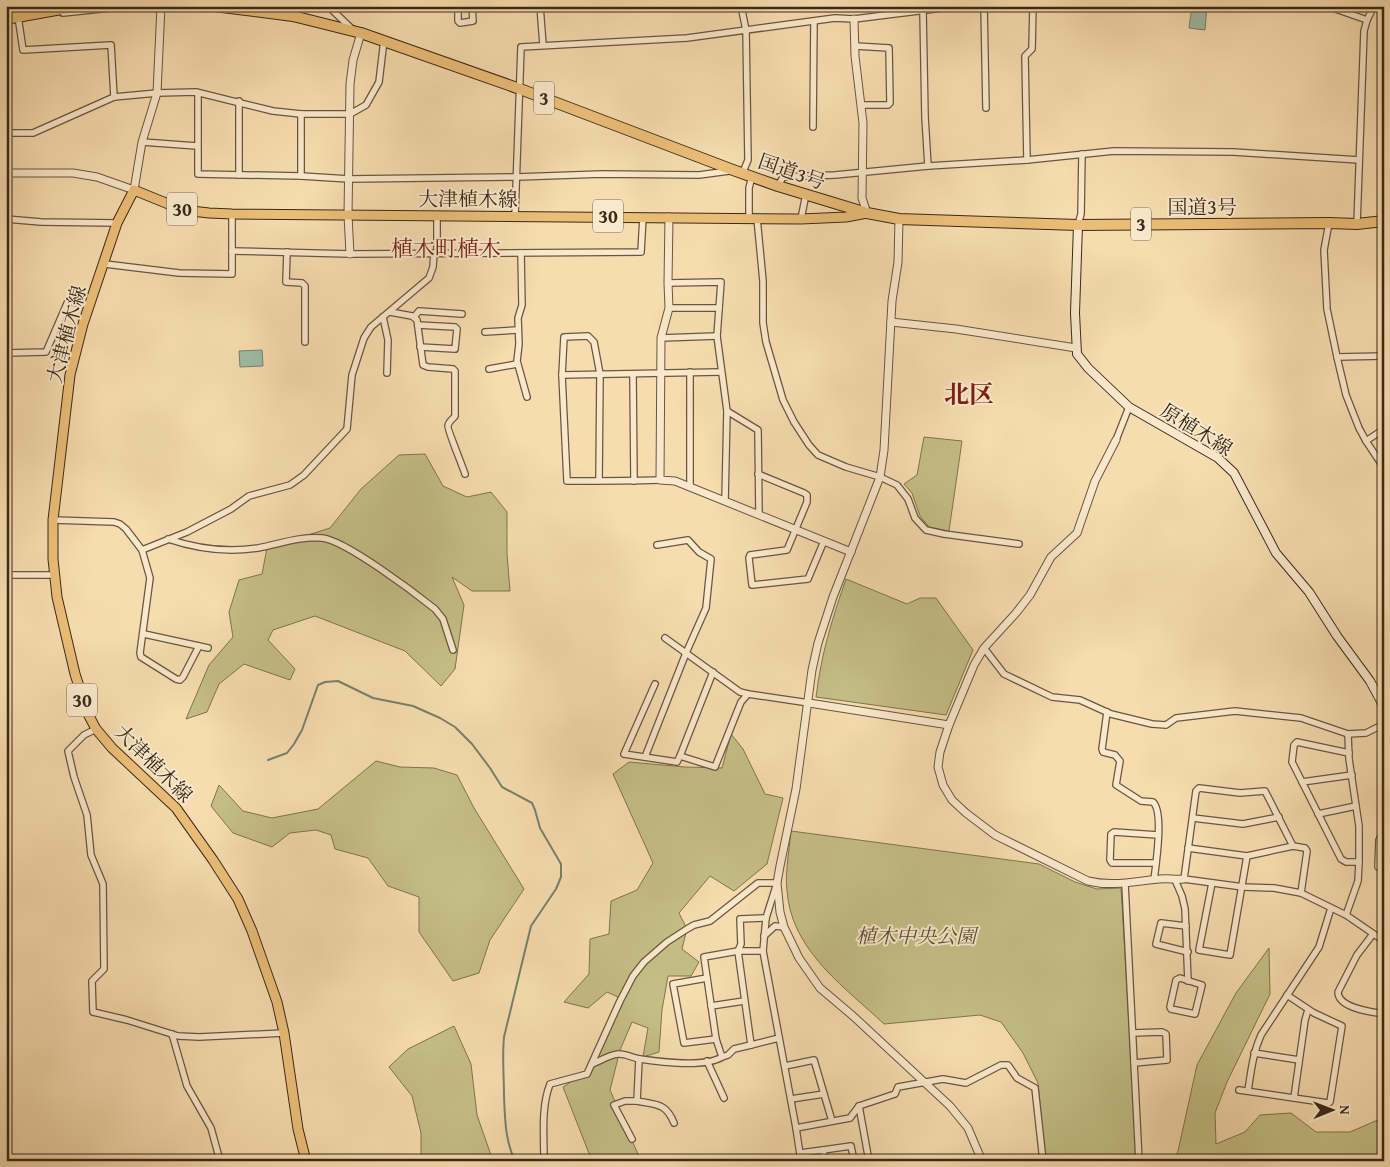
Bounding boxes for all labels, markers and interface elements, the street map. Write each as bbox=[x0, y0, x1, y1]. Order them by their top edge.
road number: 3 bbox=[534, 82, 554, 115]
street label: 国道3号 bbox=[754, 146, 830, 196]
street label: 大津植木線 bbox=[418, 184, 518, 213]
road number: 30 bbox=[167, 192, 197, 225]
street label: 国道3号 bbox=[1167, 192, 1237, 221]
road number: 30 bbox=[593, 200, 623, 232]
road number: 3 bbox=[1131, 208, 1151, 240]
district label: 植木町植木 bbox=[391, 232, 501, 264]
street label: 大津植木線 bbox=[39, 282, 93, 386]
district label: 北区 bbox=[944, 376, 994, 412]
street label: 原植木線 bbox=[1155, 396, 1239, 462]
road number: 30 bbox=[67, 684, 97, 716]
street label: 大津植木線 bbox=[108, 717, 200, 809]
park label: 植木中央公園 bbox=[856, 921, 979, 950]
north arrow bbox=[1308, 1084, 1358, 1134]
text: N bbox=[1335, 1105, 1355, 1115]

